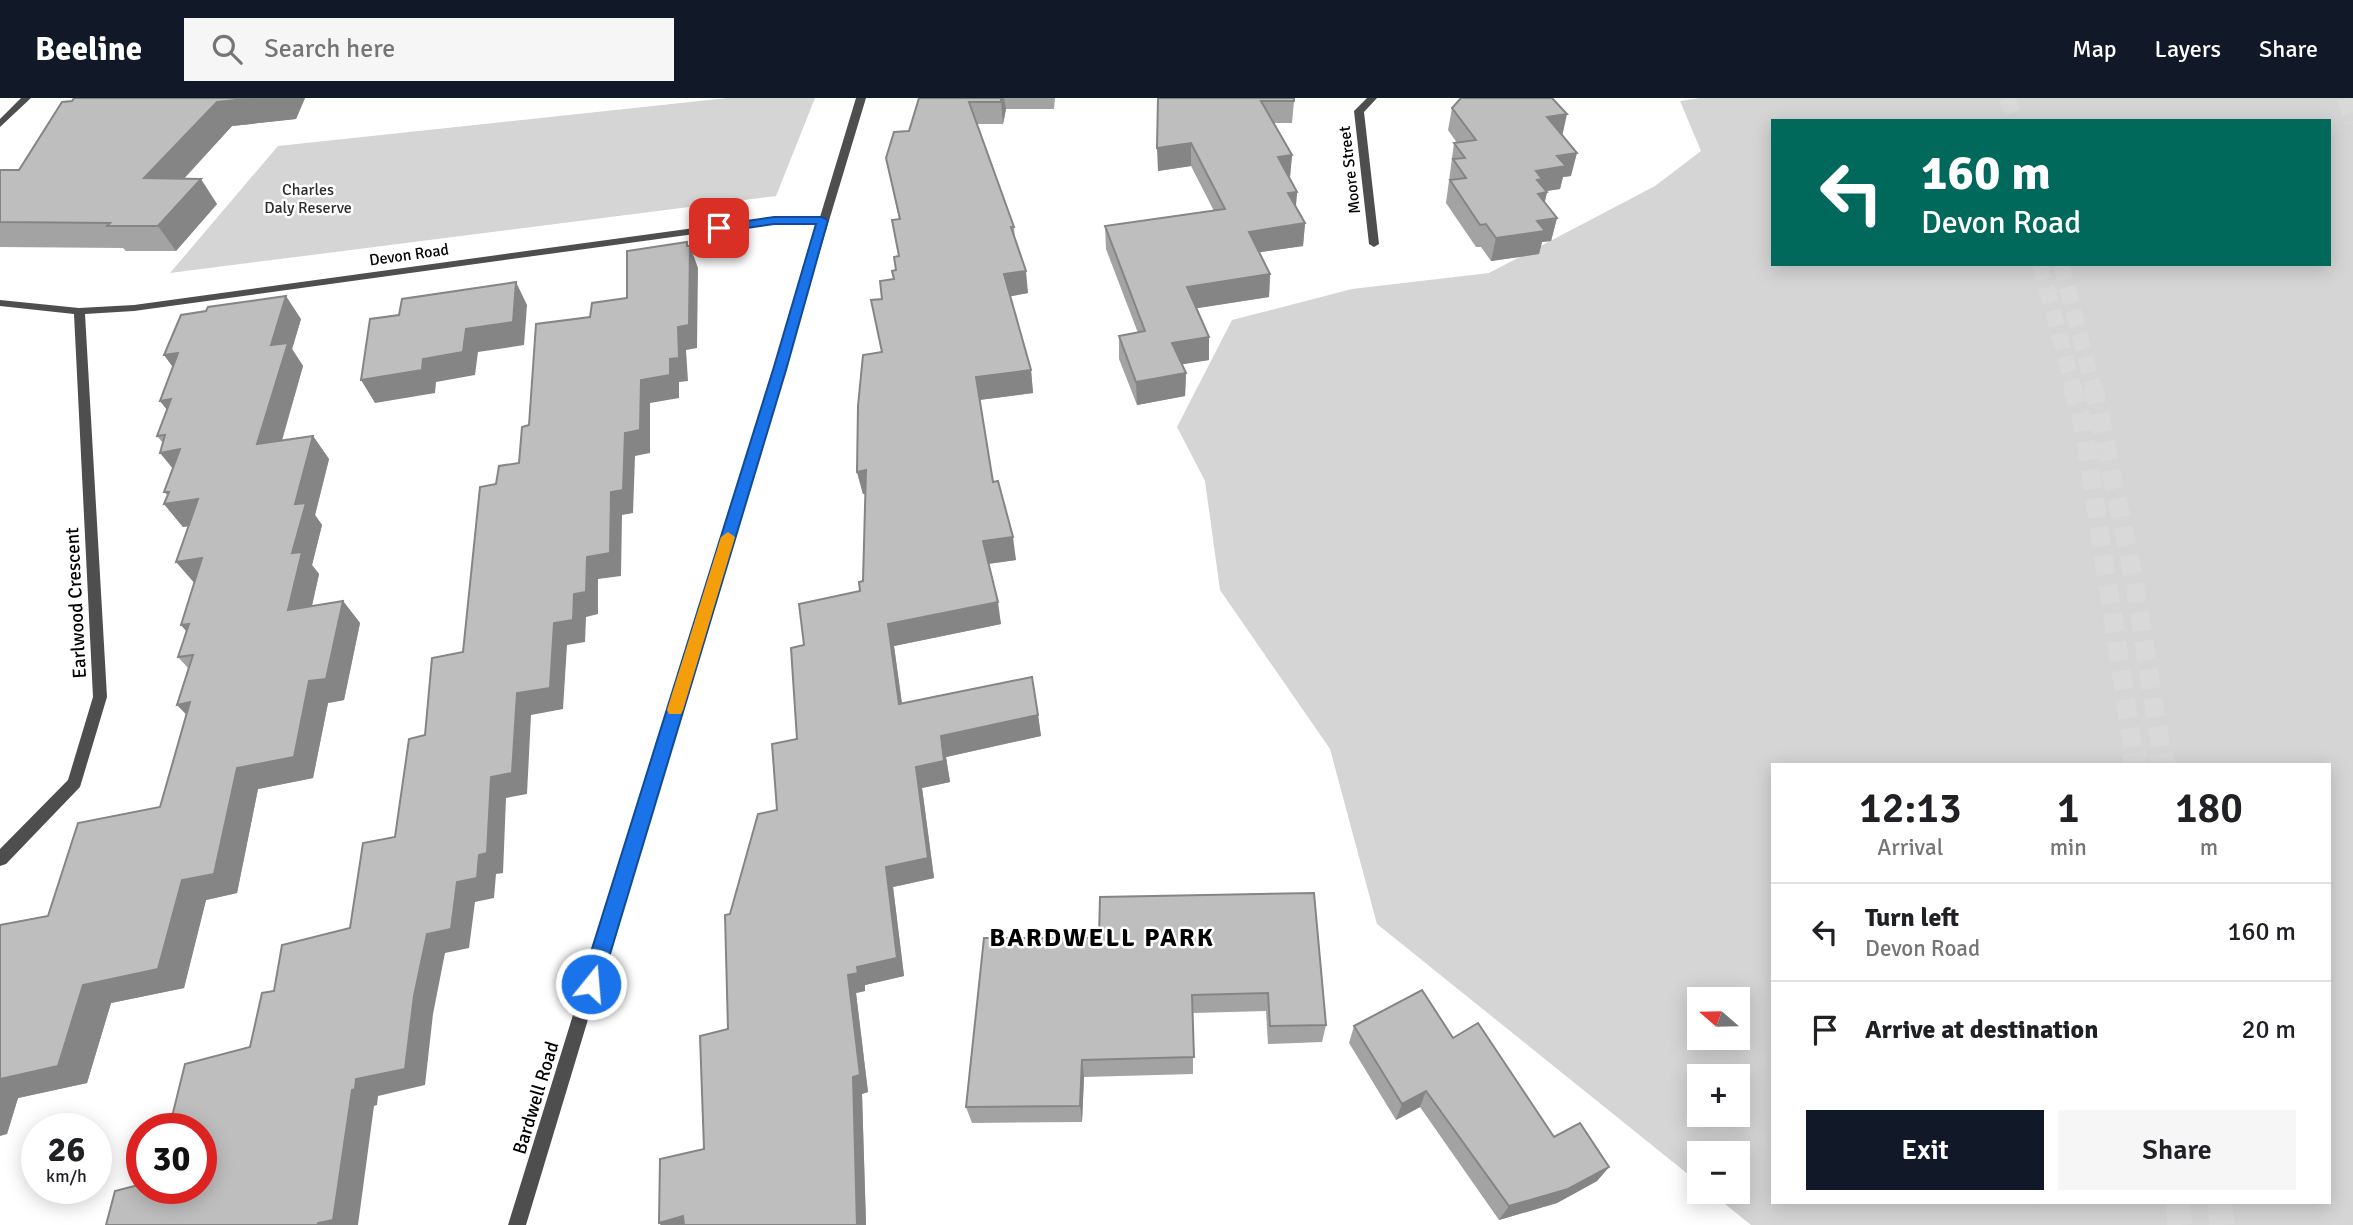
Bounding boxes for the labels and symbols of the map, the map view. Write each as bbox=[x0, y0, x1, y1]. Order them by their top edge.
street label: Moore Street bbox=[1335, 125, 1365, 215]
park label: Charles Daly Reserve bbox=[264, 180, 352, 218]
pin bbox=[689, 198, 749, 258]
street label: Devon Road bbox=[368, 240, 450, 270]
street label: Earlwood Crescent bbox=[60, 526, 92, 679]
district label: BARDWELL PARK bbox=[989, 922, 1215, 954]
position arrow bbox=[554, 947, 628, 1021]
north arrow bbox=[1687, 987, 1750, 1050]
street label: Bardwell Road bbox=[507, 1039, 565, 1157]
speed limit sign: 30 bbox=[126, 1113, 217, 1204]

